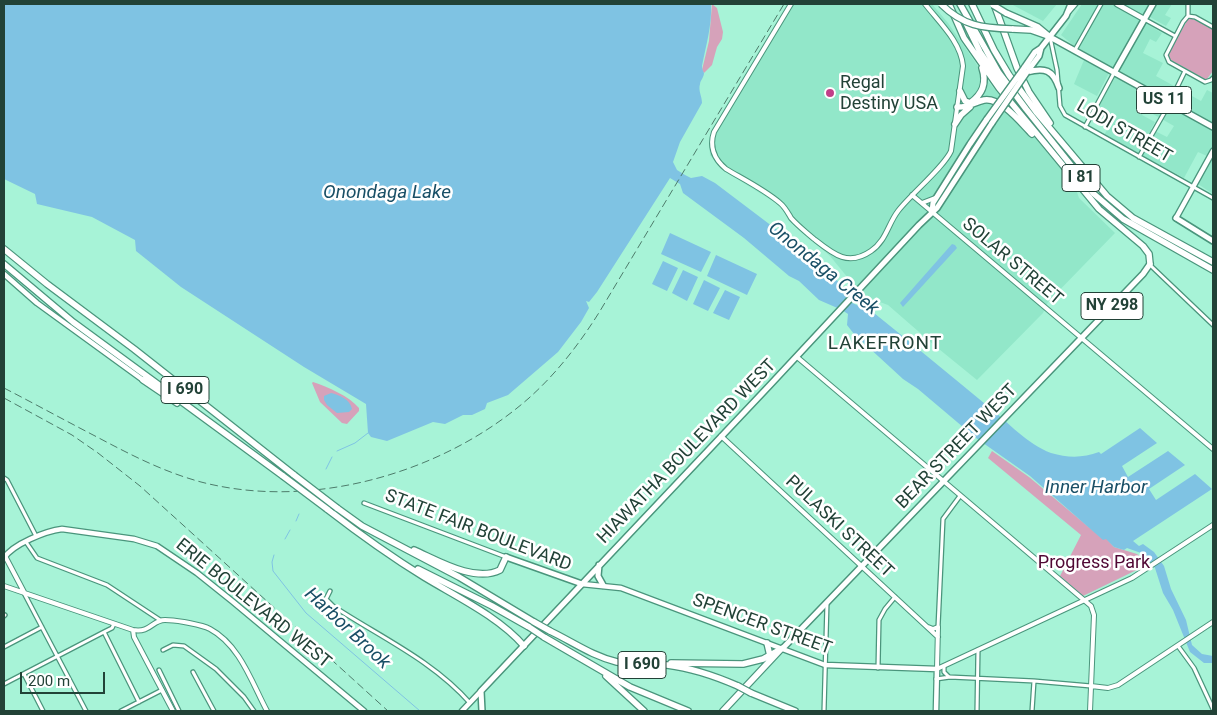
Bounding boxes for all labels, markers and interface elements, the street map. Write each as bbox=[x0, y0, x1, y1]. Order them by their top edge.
place label: Regal Destiny USA bbox=[840, 72, 938, 115]
road number: US 11 bbox=[1136, 86, 1192, 114]
marker: Regal Destiny USA bbox=[824, 87, 836, 99]
street label: LODI STREET bbox=[1072, 96, 1176, 168]
road number: I 81 bbox=[1062, 164, 1100, 192]
water label: Onondaga Lake bbox=[323, 182, 451, 204]
street label: SOLAR STREET bbox=[958, 214, 1066, 310]
water label: Onondaga Creek bbox=[763, 217, 883, 321]
road number: NY 298 bbox=[1081, 292, 1143, 320]
district label: LAKEFRONT bbox=[827, 333, 943, 355]
street label: HIAWATHA BOULEVARD WEST bbox=[593, 355, 781, 549]
road number: I 690 bbox=[161, 376, 209, 404]
street label: BEAR STREET WEST bbox=[892, 380, 1022, 514]
street label: PULASKI STREET bbox=[780, 471, 898, 583]
water label: Inner Harbor bbox=[1045, 477, 1147, 499]
street label: STATE FAIR BOULEVARD bbox=[382, 485, 574, 577]
street label: ERIE BOULEVARD WEST bbox=[171, 535, 335, 673]
park label: Progress Park bbox=[1038, 552, 1150, 574]
water label: Harbor Brook bbox=[299, 583, 395, 675]
street label: SPENCER STREET bbox=[689, 590, 835, 660]
road number: I 690 bbox=[618, 652, 666, 678]
scale bar bbox=[22, 662, 108, 694]
text: 200 m bbox=[28, 672, 70, 690]

